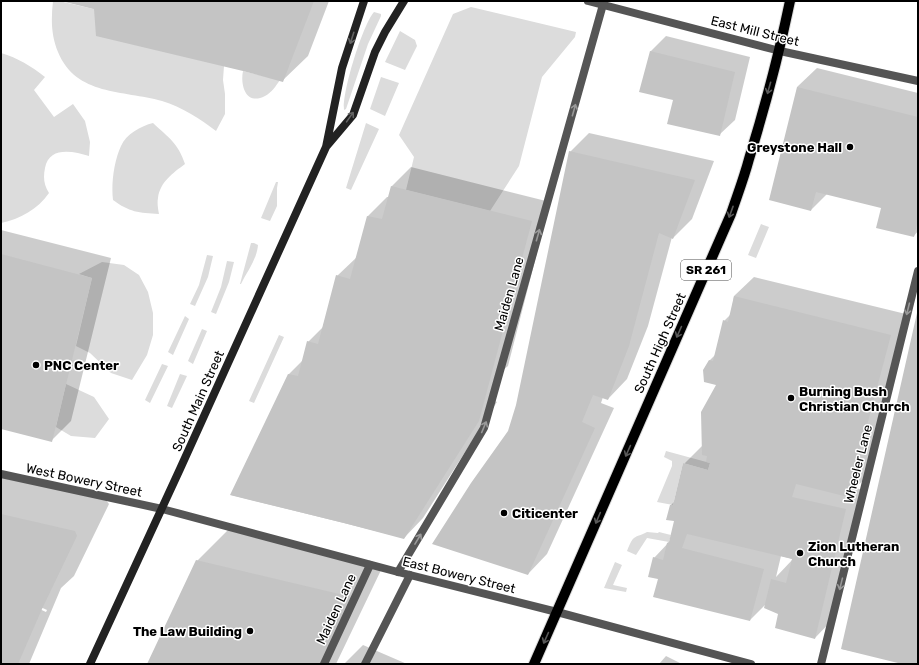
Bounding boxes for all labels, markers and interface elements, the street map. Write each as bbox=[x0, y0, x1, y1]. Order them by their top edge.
street label: East Mill Street bbox=[709, 13, 801, 49]
one-way arrow bbox=[348, 31, 355, 44]
one-way arrow bbox=[765, 82, 772, 95]
one-way arrow bbox=[571, 103, 578, 116]
one-way arrow bbox=[346, 112, 354, 123]
place label: Greystone Hall bbox=[747, 140, 842, 155]
marker: Greystone Hall bbox=[845, 142, 855, 152]
one-way arrow bbox=[727, 206, 734, 219]
one-way arrow bbox=[535, 228, 543, 241]
street label: Maiden Lane bbox=[491, 255, 527, 333]
road number: SR 261 bbox=[681, 260, 731, 280]
street label: South High Street bbox=[631, 290, 690, 396]
one-way arrow bbox=[904, 302, 912, 315]
one-way arrow bbox=[675, 325, 683, 337]
street label: South Main Street bbox=[169, 348, 227, 454]
place label: PNC Center bbox=[44, 358, 119, 373]
marker: PNC Center bbox=[31, 360, 41, 370]
place label: Burning Bush Christian Church bbox=[799, 384, 910, 414]
marker: Burning Bush Christian Church bbox=[786, 393, 796, 403]
one-way arrow bbox=[480, 421, 488, 433]
street label: Wheeler Lane bbox=[841, 423, 875, 505]
one-way arrow bbox=[623, 445, 631, 457]
street label: West Bowery Street bbox=[25, 460, 143, 500]
place label: Citicenter bbox=[512, 506, 578, 521]
marker: Citicenter bbox=[499, 508, 509, 518]
one-way arrow bbox=[594, 512, 602, 524]
one-way arrow bbox=[414, 533, 422, 545]
place label: Zion Lutheran Church bbox=[808, 539, 899, 569]
marker: Zion Lutheran Church bbox=[795, 548, 805, 558]
street label: East Bowery Street bbox=[401, 554, 517, 596]
street label: Maiden Lane bbox=[313, 571, 359, 647]
one-way arrow bbox=[836, 578, 844, 591]
place label: The Law Building bbox=[133, 624, 242, 639]
marker: The Law Building bbox=[245, 626, 255, 636]
one-way arrow bbox=[542, 632, 549, 644]

